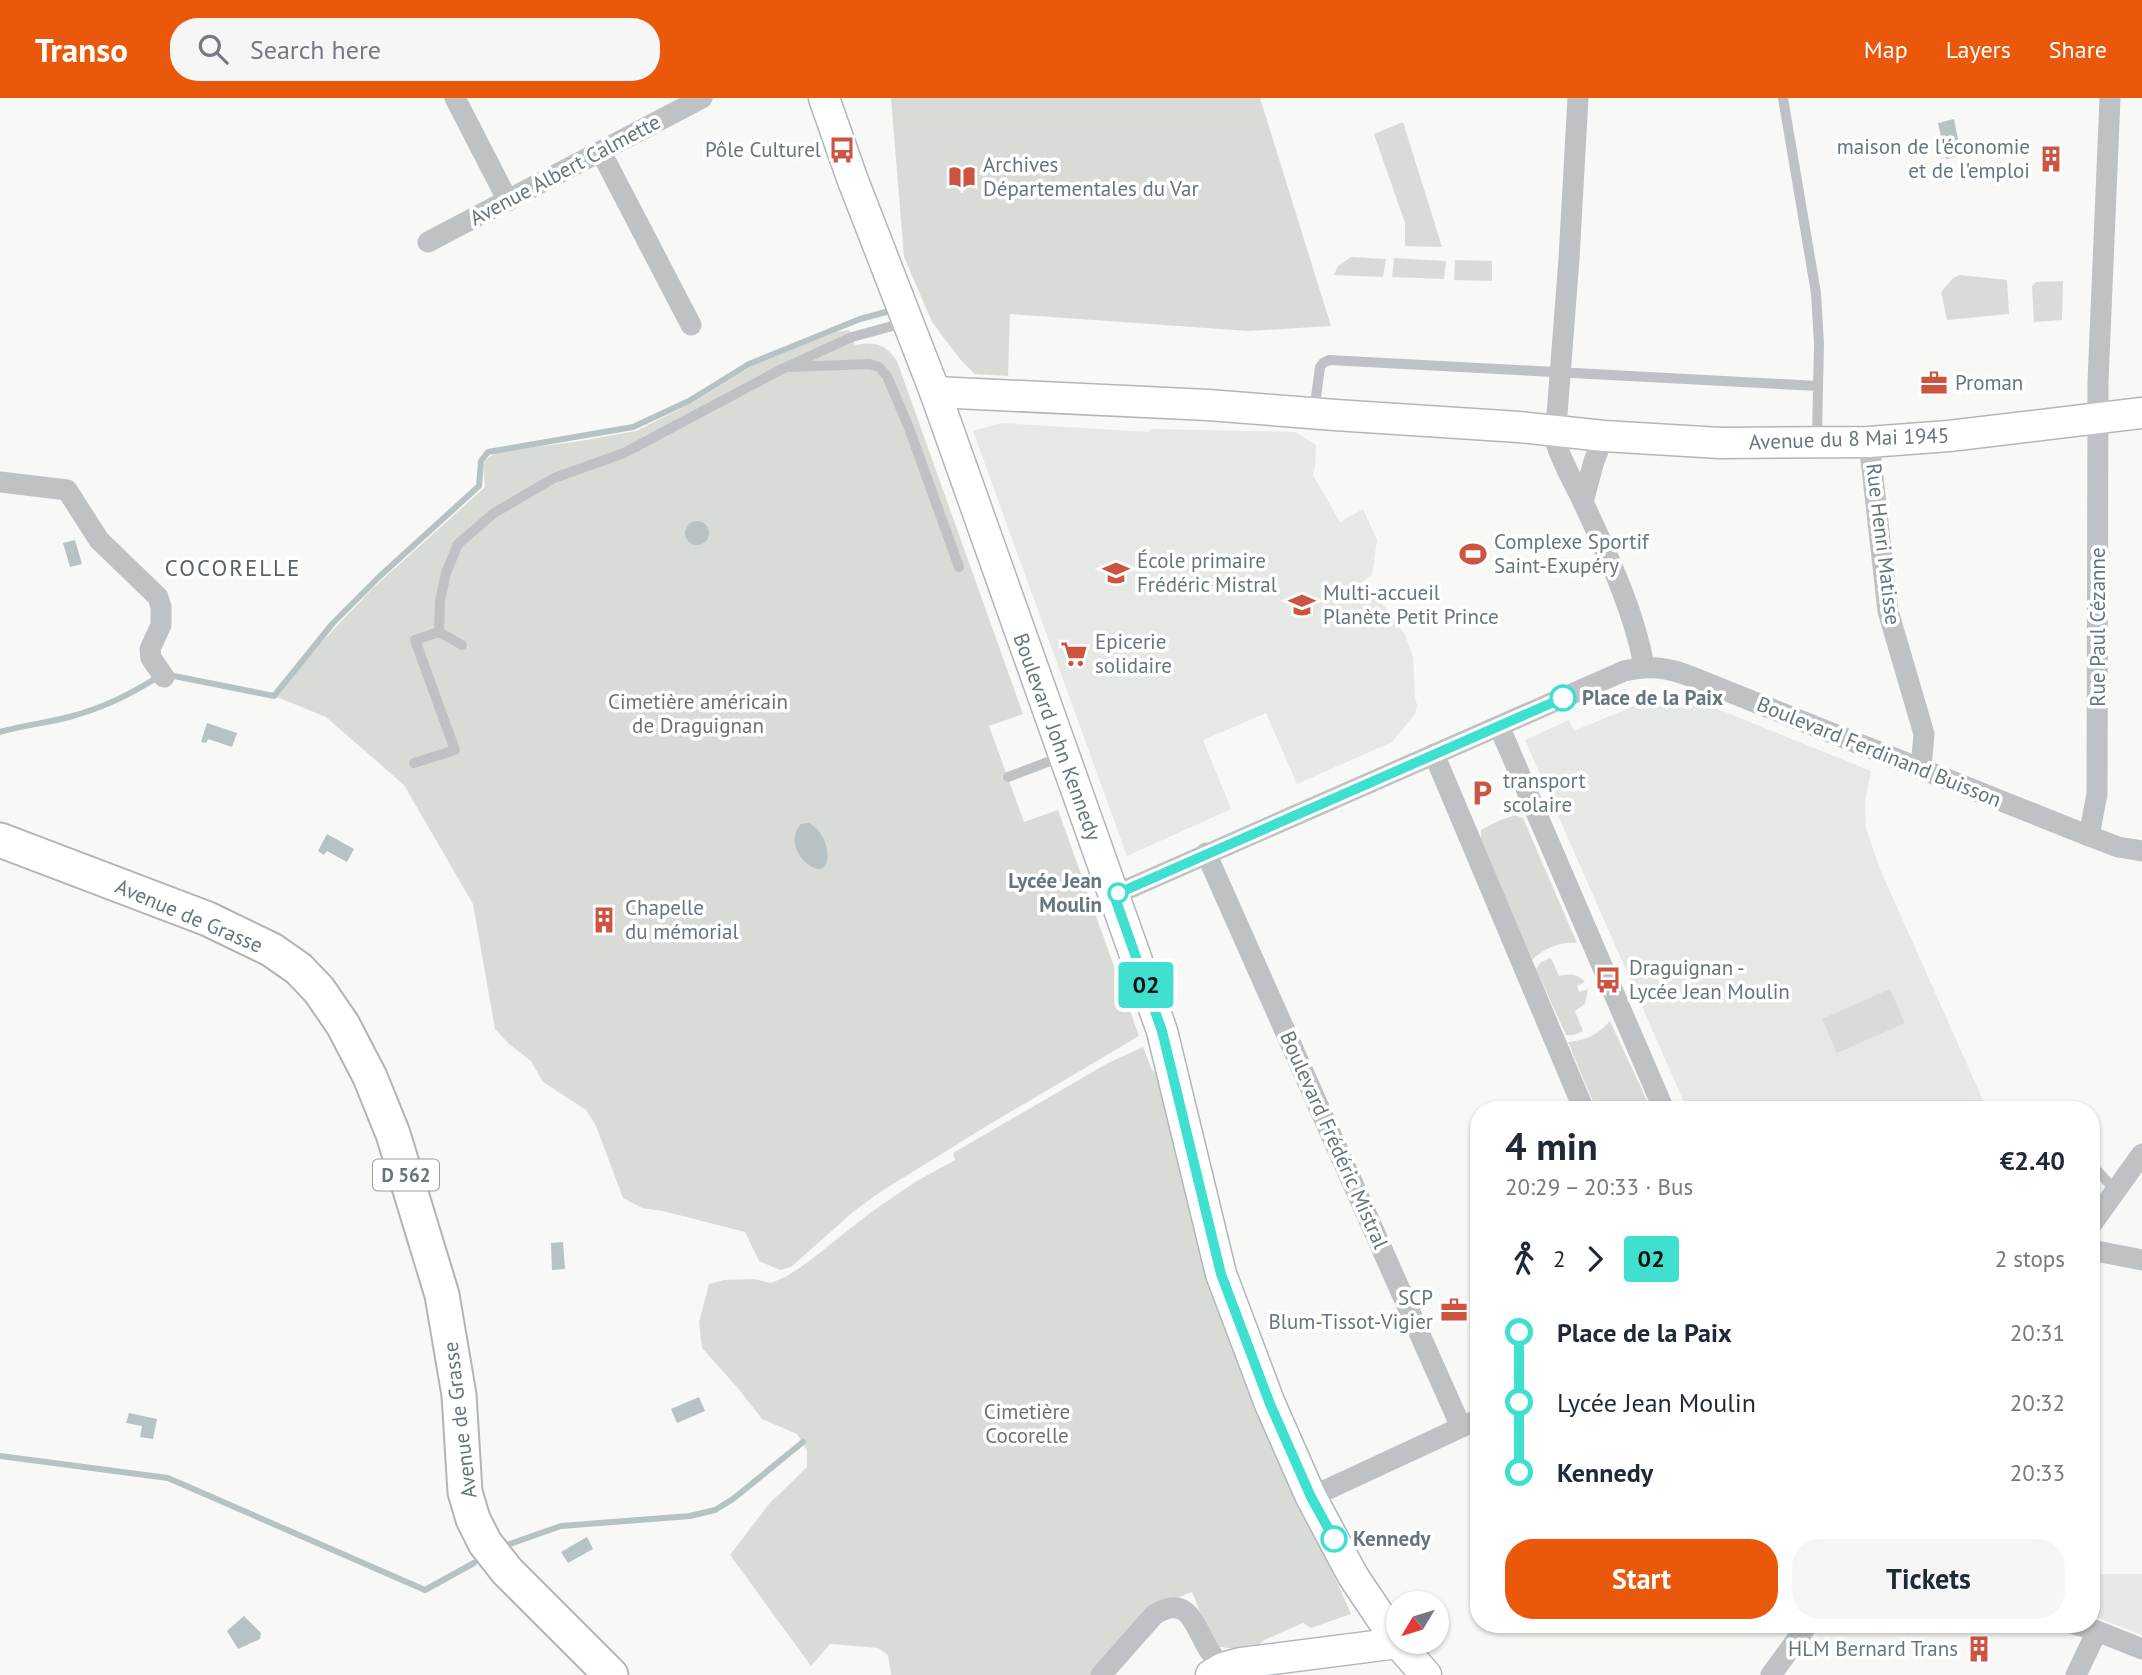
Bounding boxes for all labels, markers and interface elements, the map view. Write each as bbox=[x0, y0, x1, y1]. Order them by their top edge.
search box bbox=[170, 18, 660, 81]
text: Transo bbox=[35, 28, 128, 71]
icon: search bbox=[194, 30, 232, 68]
text: Search here bbox=[250, 33, 381, 66]
text: Map bbox=[1864, 34, 1908, 65]
text: Layers bbox=[1946, 34, 2011, 65]
text: Share bbox=[2049, 34, 2107, 65]
street label: Avenue Albert Calmette bbox=[465, 108, 665, 231]
place label: maison de l'économie et de l'emploi bbox=[1837, 133, 2030, 184]
bus stop icon: Pôle Culturel bbox=[827, 135, 857, 165]
place label: Pôle Culturel bbox=[705, 136, 821, 163]
building icon: maison de l'économie et de l'emploi bbox=[2036, 144, 2066, 174]
place label: Archives Départementales du Var bbox=[983, 151, 1199, 202]
library icon: Archives Départementales du Var bbox=[947, 162, 977, 192]
office icon: Proman bbox=[1919, 368, 1949, 398]
place label: Proman bbox=[1955, 369, 2023, 396]
street label: Avenue du 8 Mai 1945 bbox=[1748, 422, 1950, 455]
street label: Rue Henri Matisse bbox=[1860, 462, 1907, 626]
place label: Complexe Sportif Saint-Exupéry bbox=[1494, 528, 1650, 579]
sports icon: Complexe Sportif Saint-Exupéry bbox=[1458, 539, 1488, 569]
place label: École primaire Frédéric Mistral bbox=[1137, 547, 1277, 598]
street label: Rue Paul Cézanne bbox=[2084, 547, 2111, 707]
district label: COCORELLE bbox=[165, 553, 301, 582]
school or university icon: École primaire Frédéric Mistral bbox=[1101, 558, 1131, 588]
place label: Multi-accueil Planète Petit Prince bbox=[1323, 579, 1499, 630]
school or university icon: Multi-accueil Planète Petit Prince bbox=[1287, 590, 1317, 620]
place label: Epicerie solidaire bbox=[1095, 628, 1172, 679]
street label: Boulevard John Kennedy bbox=[1007, 629, 1108, 844]
supermarket icon: Epicerie solidaire bbox=[1059, 639, 1089, 669]
place label: Place de la Paix bbox=[1582, 684, 1723, 711]
marker: Place de la Paix bbox=[1550, 685, 1576, 711]
park label: Cimetière américain de Draguignan bbox=[608, 688, 788, 739]
street label: Boulevard Ferdinand Buisson bbox=[1753, 690, 2005, 813]
place label: transport scolaire bbox=[1503, 767, 1586, 818]
parking icon: transport scolaire bbox=[1467, 778, 1497, 808]
place label: Lycée Jean Moulin bbox=[1008, 867, 1102, 918]
street label: Avenue de Grasse bbox=[111, 872, 267, 959]
marker: Lycée Jean Moulin bbox=[1108, 883, 1128, 903]
place label: Chapelle du mémorial bbox=[625, 894, 739, 945]
building icon: Chapelle du mémorial bbox=[589, 905, 619, 935]
place label: Draguignan - Lycée Jean Moulin bbox=[1629, 954, 1790, 1005]
line badge: 02 bbox=[1114, 962, 1178, 1008]
bus stop icon: Draguignan - Lycée Jean Moulin bbox=[1593, 965, 1623, 995]
text: 02 bbox=[1132, 969, 1160, 1000]
street label: Boulevard Frédéric Mistral bbox=[1274, 1027, 1395, 1253]
text: 4 min bbox=[1505, 1121, 1598, 1170]
text: €2.40 bbox=[2000, 1144, 2065, 1177]
road number: D 562 bbox=[373, 1160, 439, 1190]
text: 20:29 – 20:33 · Bus bbox=[1505, 1172, 1693, 1201]
icon: walk bbox=[1505, 1240, 1543, 1278]
icon: forward bbox=[1576, 1240, 1614, 1278]
text: 02 bbox=[1638, 1243, 1665, 1274]
text: 2 bbox=[1553, 1244, 1566, 1273]
text: 2 stops bbox=[1995, 1244, 2065, 1273]
place label: SCP Blum-Tissot-Vigier bbox=[1269, 1284, 1433, 1335]
office icon: SCP Blum-Tissot-Vigier bbox=[1439, 1295, 1469, 1325]
text: Place de la Paix bbox=[1557, 1316, 1732, 1349]
text: 20:31 bbox=[2010, 1318, 2065, 1347]
street label: Avenue de Grasse bbox=[437, 1340, 483, 1500]
text: Lycée Jean Moulin bbox=[1557, 1386, 1756, 1419]
text: 20:32 bbox=[2010, 1388, 2065, 1417]
park label: Cimetière Cocorelle bbox=[984, 1398, 1070, 1449]
text: Kennedy bbox=[1557, 1456, 1653, 1489]
text: 20:33 bbox=[2010, 1458, 2065, 1487]
place label: Kennedy bbox=[1353, 1525, 1432, 1552]
marker: Kennedy bbox=[1321, 1526, 1347, 1552]
button: Start bbox=[1505, 1539, 1778, 1619]
button: Tickets bbox=[1792, 1539, 2065, 1619]
north arrow bbox=[1386, 1591, 1449, 1654]
map controls bbox=[1386, 1591, 1449, 1654]
building icon: HLM Bernard Trans bbox=[1964, 1634, 1994, 1664]
place label: HLM Bernard Trans bbox=[1788, 1635, 1958, 1662]

